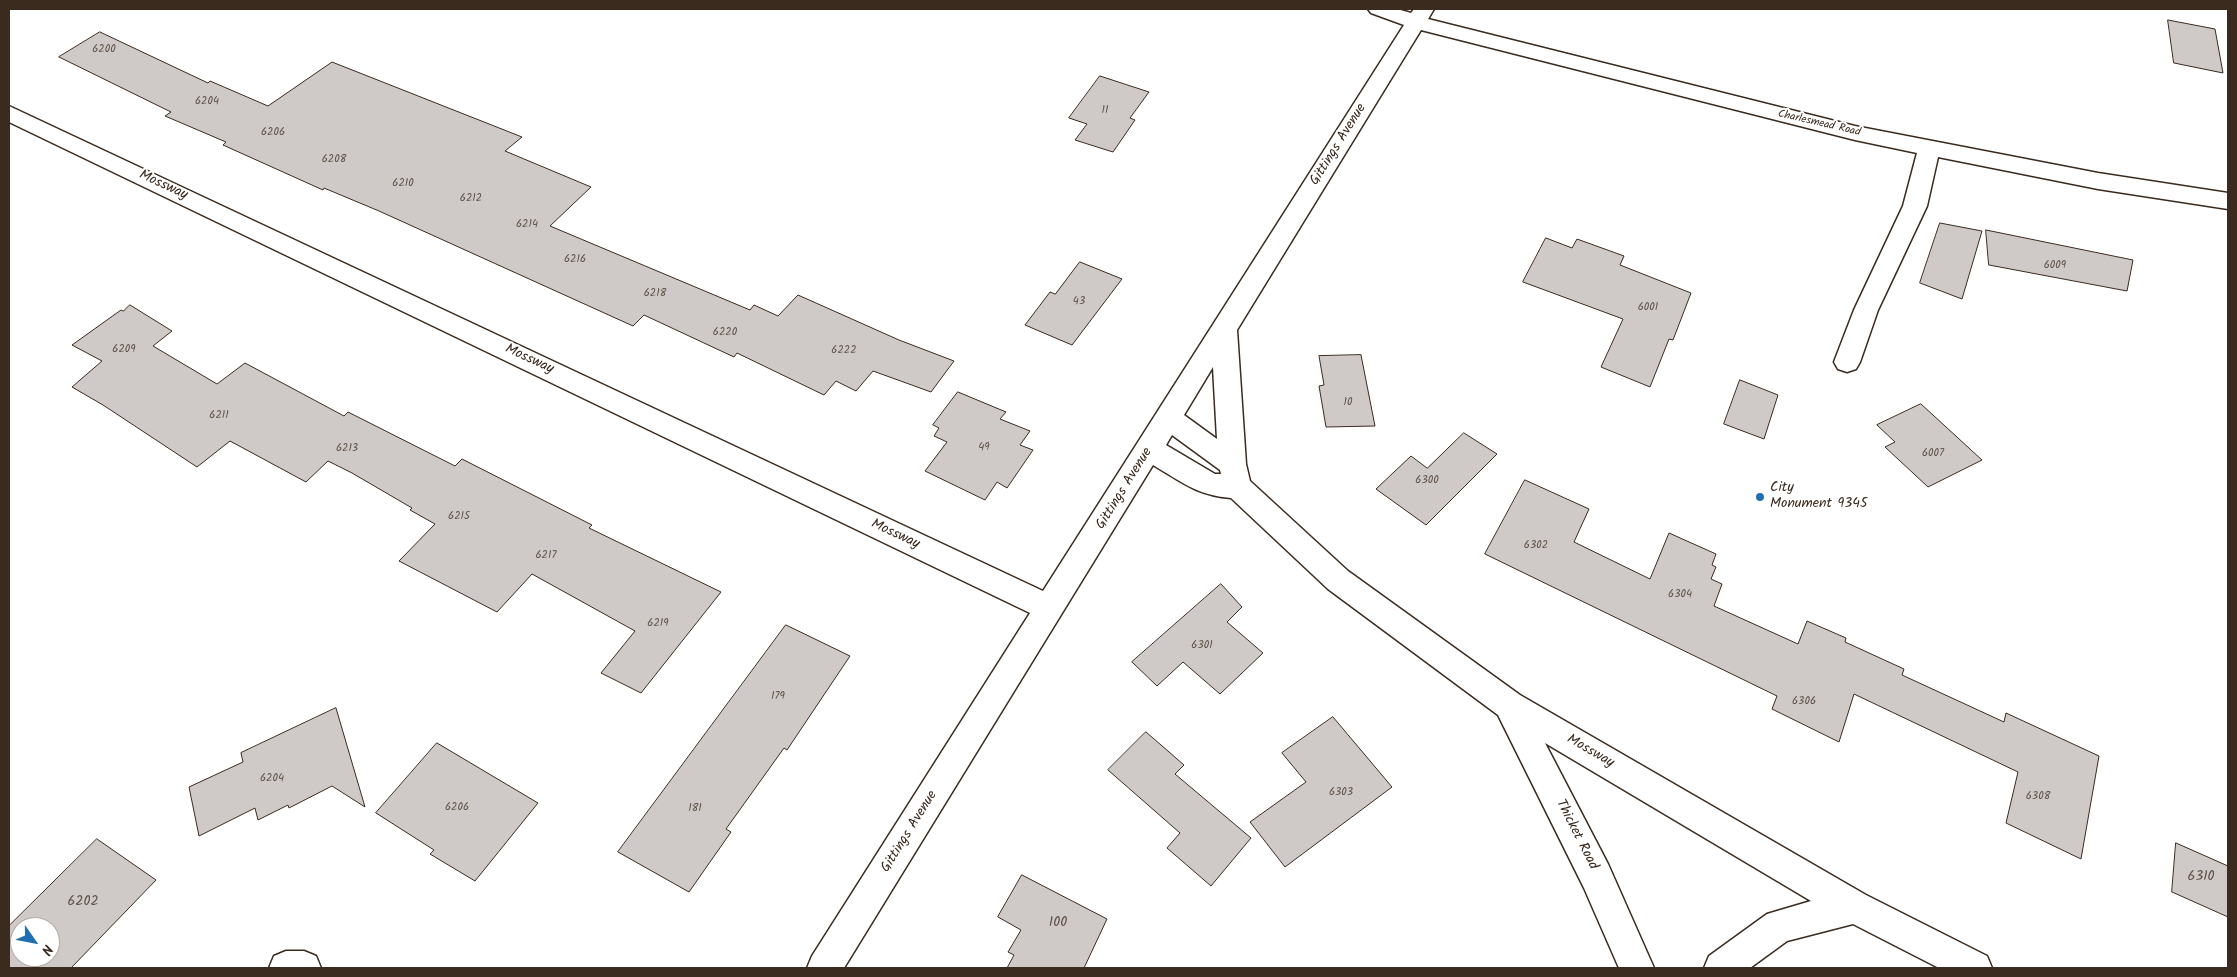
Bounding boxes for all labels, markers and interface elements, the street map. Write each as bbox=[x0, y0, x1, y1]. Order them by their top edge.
house number: 6200 bbox=[92, 43, 116, 57]
house number: 6204 bbox=[195, 95, 219, 109]
street label: Gittings Avenue bbox=[1307, 101, 1371, 189]
house number: 11 bbox=[1102, 104, 1108, 118]
street label: Charlesmead Road bbox=[1776, 108, 1862, 140]
house number: 6206 bbox=[261, 126, 285, 140]
house number: 6208 bbox=[322, 153, 346, 167]
street label: Mossway bbox=[136, 167, 190, 205]
house number: 6210 bbox=[392, 177, 414, 191]
house number: 6212 bbox=[460, 192, 482, 206]
house number: 6214 bbox=[516, 218, 538, 232]
house number: 6216 bbox=[564, 253, 586, 267]
house number: 6009 bbox=[2044, 259, 2066, 273]
house number: 6218 bbox=[644, 287, 666, 301]
house number: 43 bbox=[1073, 295, 1085, 309]
house number: 6001 bbox=[1638, 301, 1658, 315]
house number: 6220 bbox=[713, 326, 737, 340]
street label: Mossway bbox=[502, 341, 556, 379]
house number: 6209 bbox=[112, 343, 136, 357]
house number: 6222 bbox=[831, 344, 857, 358]
house number: 10 bbox=[1344, 396, 1352, 410]
house number: 6211 bbox=[209, 409, 229, 423]
house number: 49 bbox=[978, 441, 990, 455]
house number: 6213 bbox=[336, 442, 358, 456]
street label: Gittings Avenue bbox=[1093, 445, 1157, 533]
house number: 6007 bbox=[1922, 447, 1944, 461]
house number: 6300 bbox=[1415, 474, 1439, 488]
place label: City Monument 9345 bbox=[1770, 481, 1868, 514]
marker: City Monument 9345 bbox=[1754, 491, 1766, 503]
house number: 6215 bbox=[448, 510, 470, 524]
street label: Mossway bbox=[868, 516, 922, 554]
house number: 6302 bbox=[1524, 539, 1548, 553]
house number: 6217 bbox=[535, 549, 557, 563]
house number: 6304 bbox=[1668, 588, 1692, 602]
house number: 6219 bbox=[647, 617, 669, 631]
house number: 6301 bbox=[1191, 639, 1213, 653]
house number: 179 bbox=[771, 690, 785, 704]
house number: 6306 bbox=[1792, 695, 1816, 709]
street label: Mossway bbox=[1563, 732, 1617, 772]
house number: 6204 bbox=[260, 772, 284, 786]
house number: 6303 bbox=[1329, 786, 1353, 800]
street label: Gittings Avenue bbox=[878, 788, 942, 876]
house number: 6308 bbox=[2026, 790, 2050, 804]
street label: Thicket Road bbox=[1551, 797, 1601, 873]
house number: 6206 bbox=[445, 801, 469, 815]
house number: 181 bbox=[688, 802, 702, 816]
house number: 6310 bbox=[2187, 870, 2215, 886]
house number: 6202 bbox=[67, 895, 99, 911]
house number: 100 bbox=[1049, 916, 1067, 932]
north arrow bbox=[10, 917, 60, 967]
text: N bbox=[35, 940, 58, 959]

